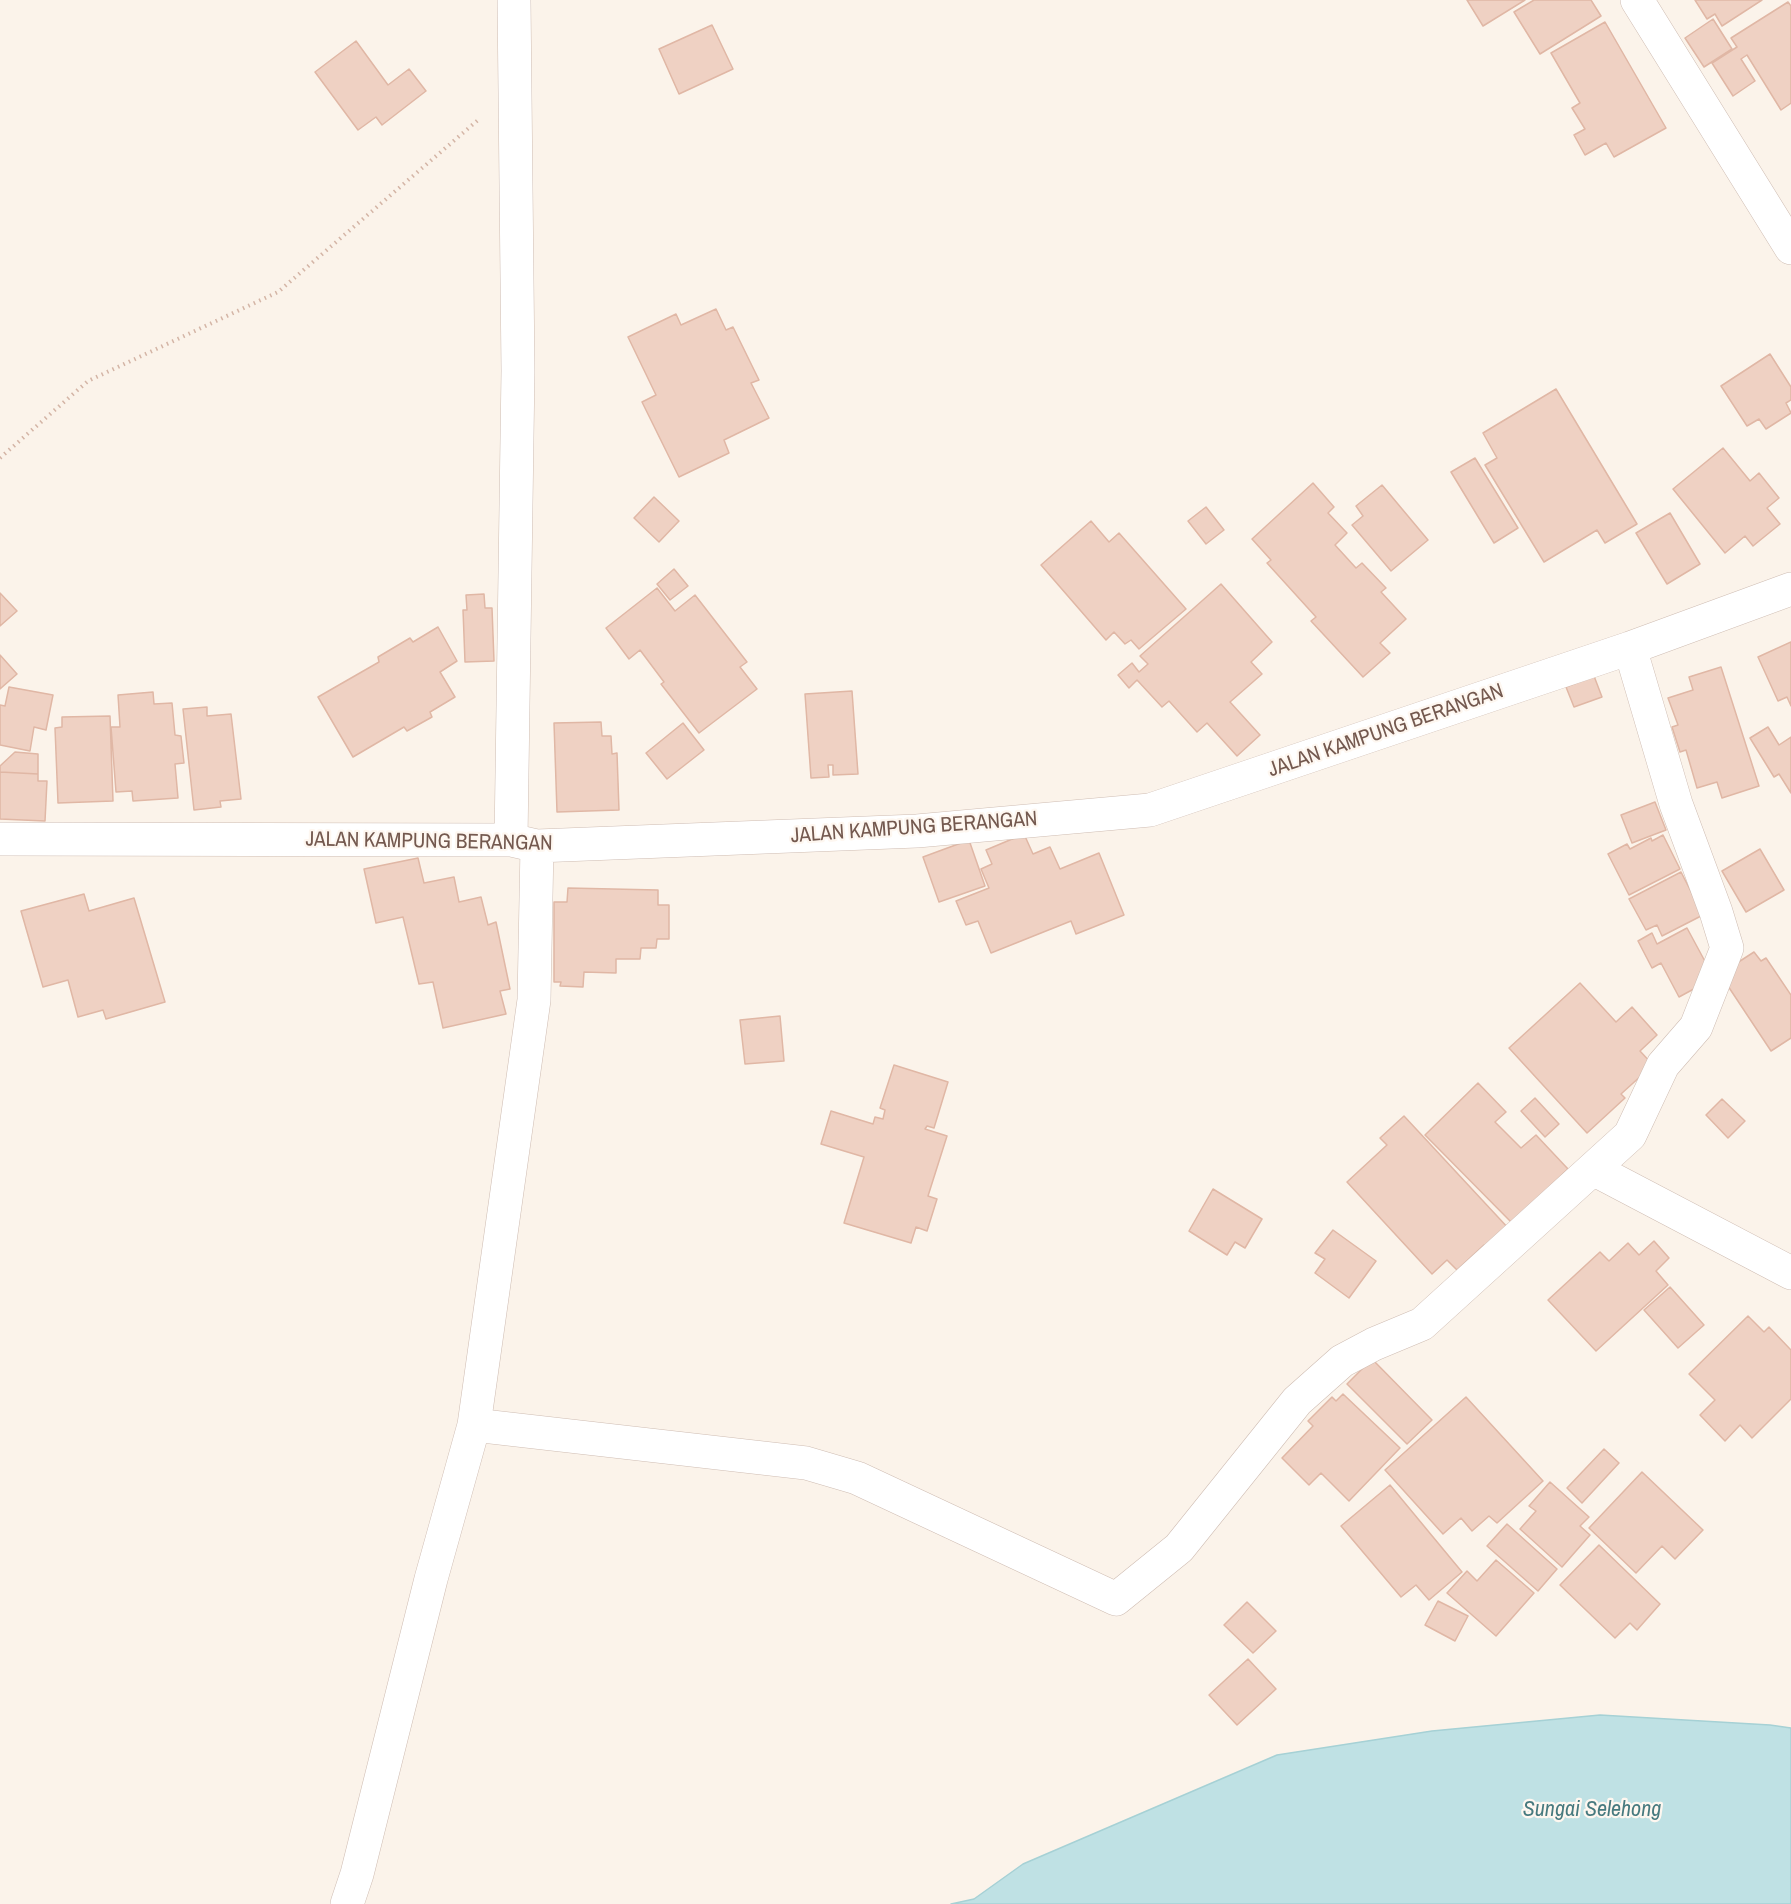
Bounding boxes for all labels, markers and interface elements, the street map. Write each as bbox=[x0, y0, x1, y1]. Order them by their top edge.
street label: JALAN KAMPUNG BERANGAN bbox=[1265, 679, 1507, 783]
street label: JALAN KAMPUNG BERANGAN bbox=[790, 807, 1038, 849]
street label: JALAN KAMPUNG BERANGAN bbox=[305, 827, 553, 857]
water label: Sungai Selehong bbox=[1523, 1797, 1661, 1823]

